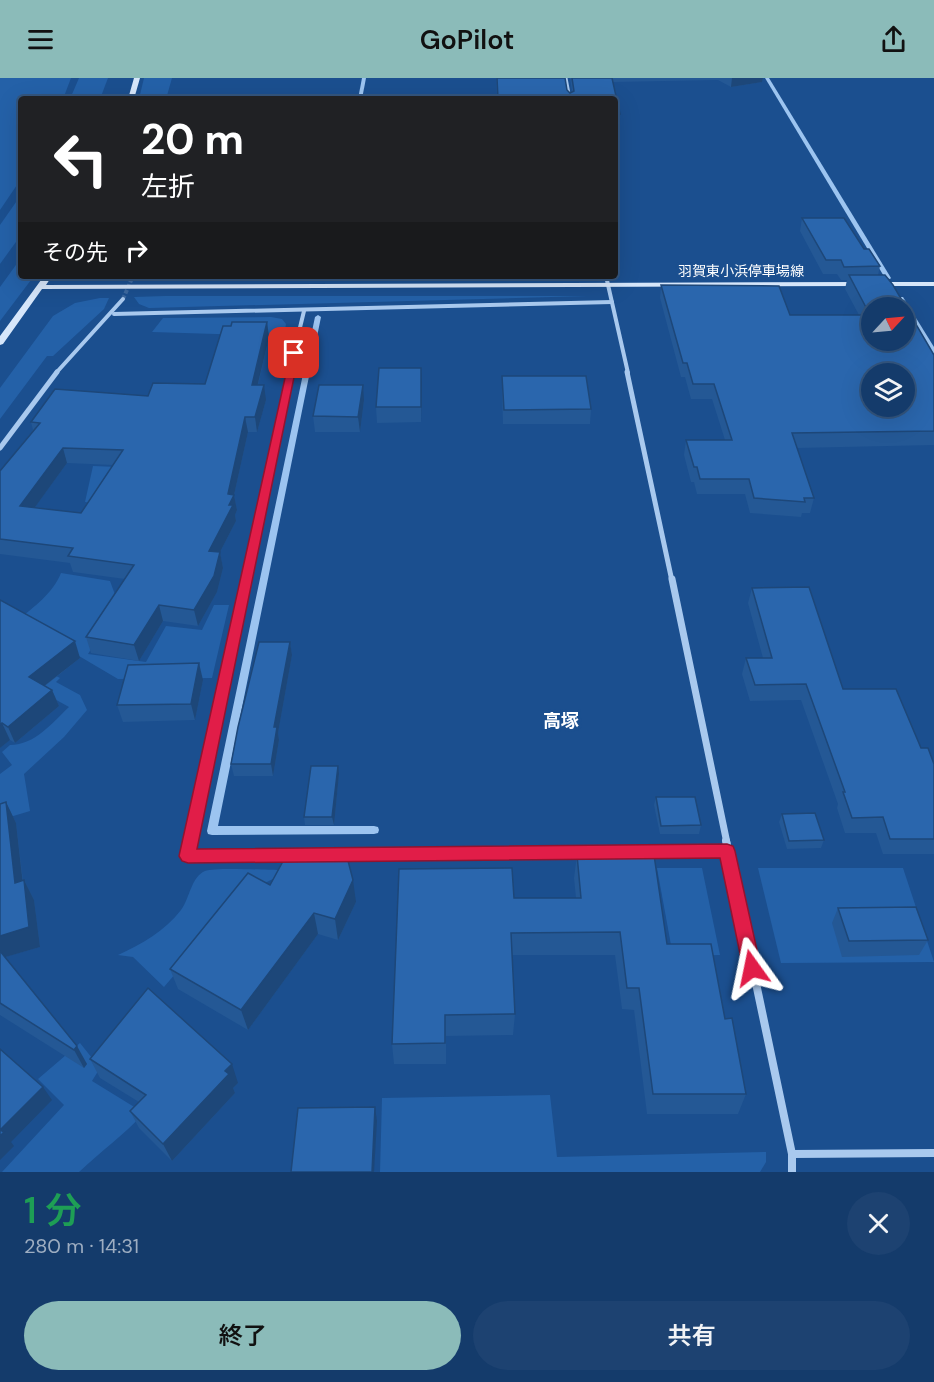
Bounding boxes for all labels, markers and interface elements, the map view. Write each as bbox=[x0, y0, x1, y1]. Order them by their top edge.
text: GoPilot bbox=[420, 22, 514, 57]
icon: menu bbox=[24, 23, 57, 56]
icon: share bbox=[877, 23, 910, 56]
text: 20 m bbox=[141, 112, 244, 167]
icon: left bbox=[42, 120, 120, 198]
text: 左折 bbox=[141, 169, 195, 204]
icon: right bbox=[120, 234, 153, 267]
text: その先 bbox=[42, 238, 108, 267]
street label: 羽賀東小浜停車場線 bbox=[678, 262, 804, 280]
north arrow bbox=[861, 297, 915, 351]
map controls bbox=[861, 297, 915, 417]
pin bbox=[268, 327, 319, 378]
icon: arrive bbox=[277, 336, 310, 369]
button: layers bbox=[861, 363, 915, 417]
district label: 高塚 bbox=[543, 709, 579, 733]
position arrow bbox=[720, 936, 784, 1000]
text: 1 分 bbox=[24, 1187, 81, 1234]
button: close bbox=[847, 1192, 910, 1255]
text: 280 m · 14:31 bbox=[24, 1233, 139, 1259]
button: 終了 bbox=[24, 1301, 461, 1370]
button: 共有 bbox=[473, 1301, 910, 1370]

